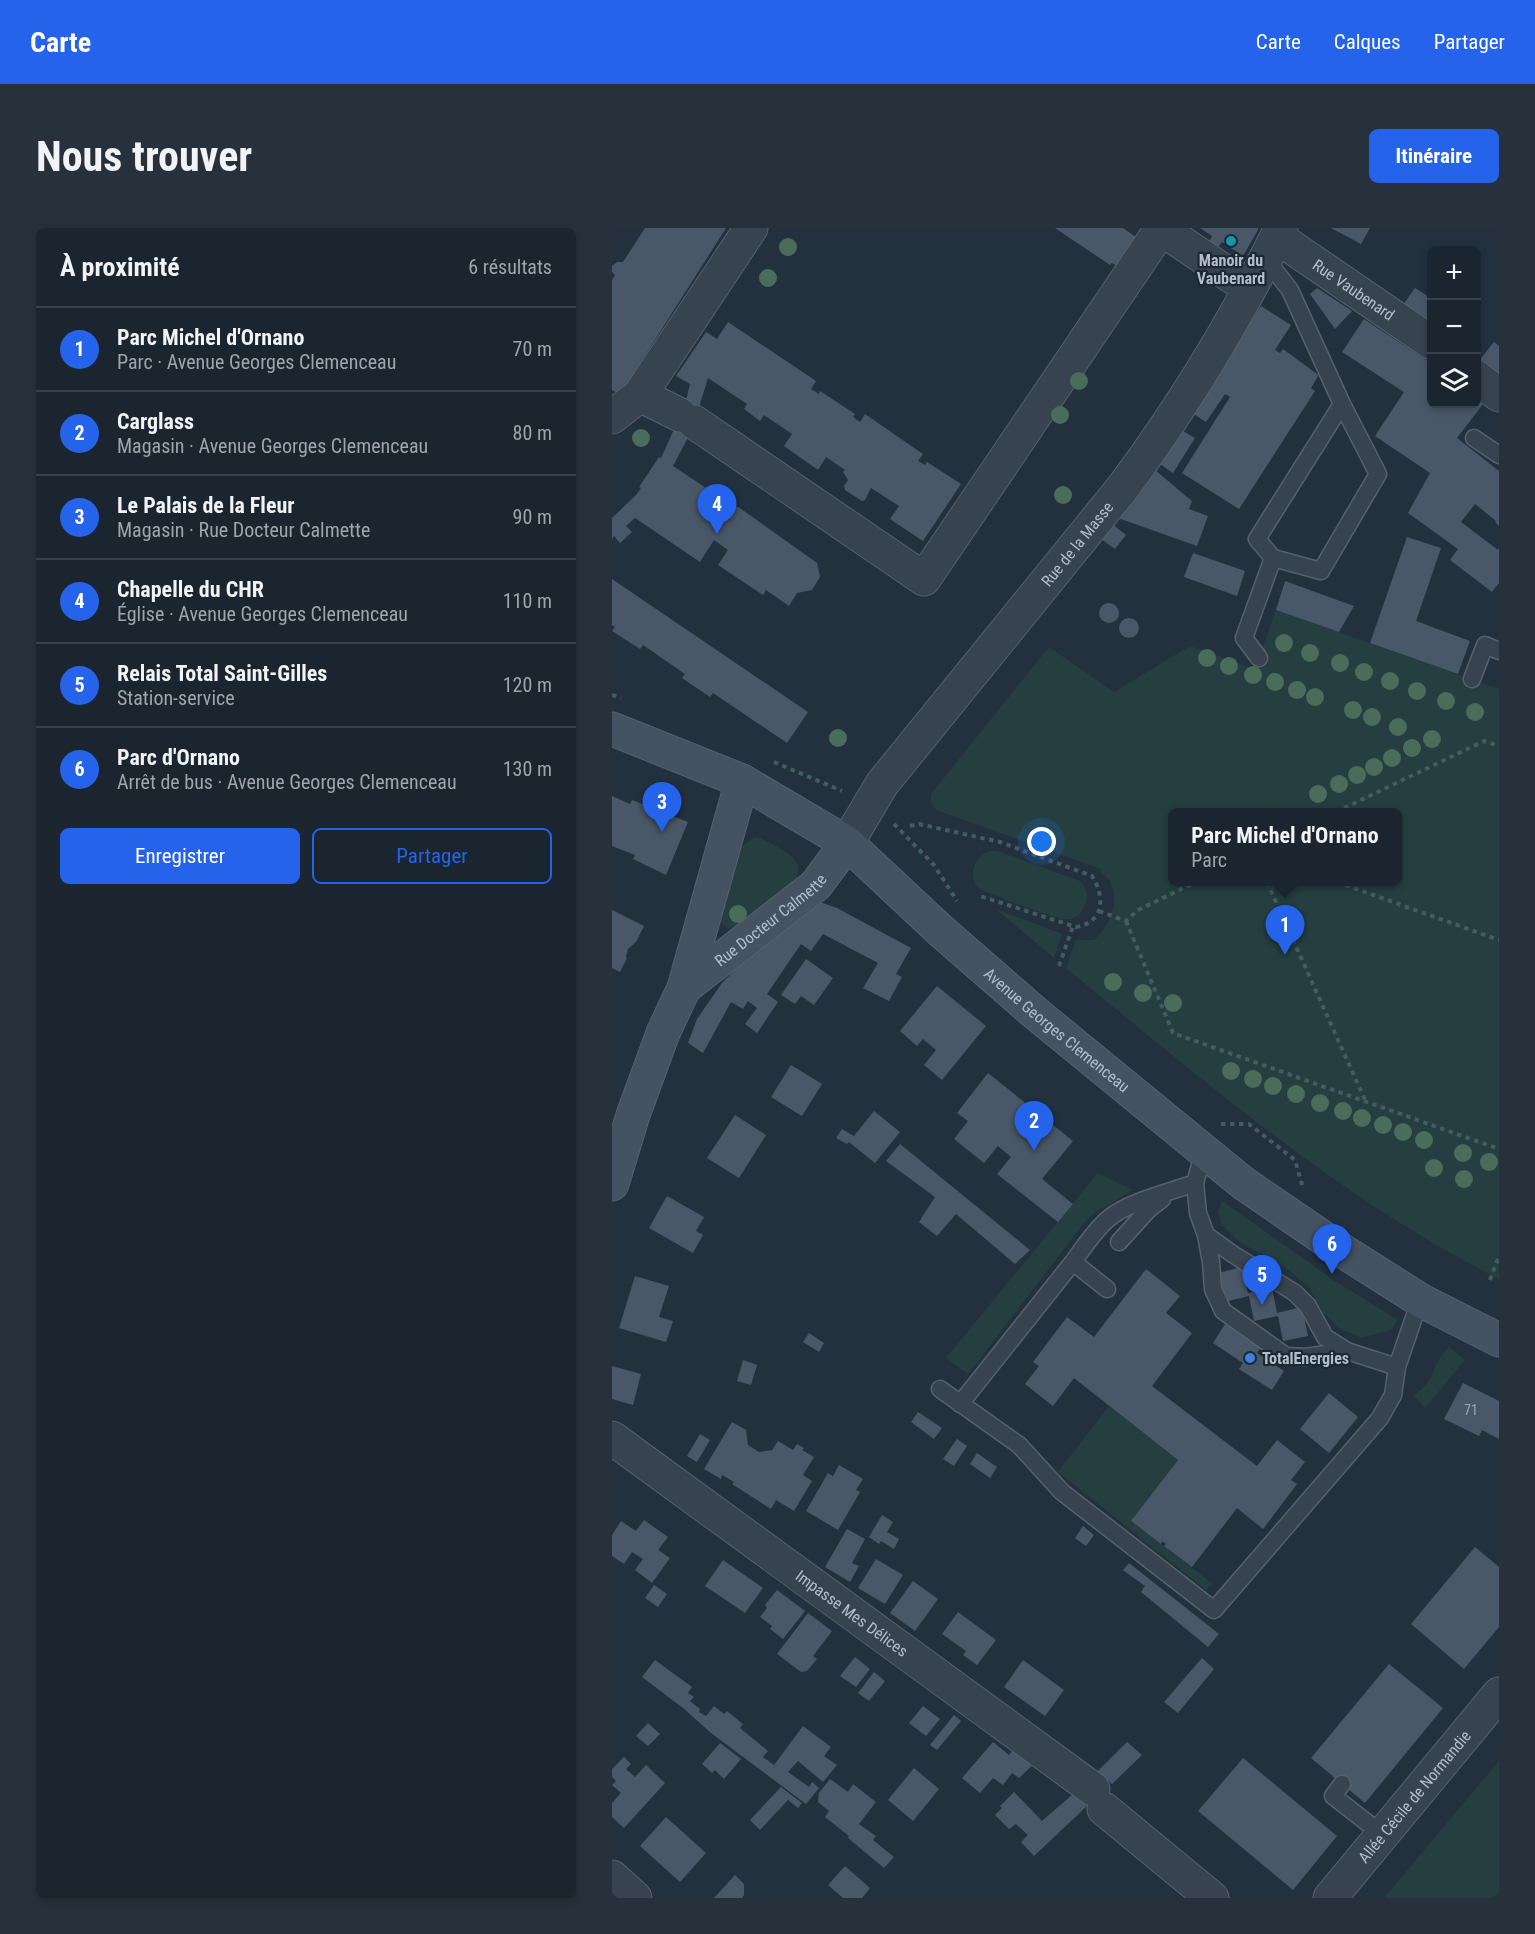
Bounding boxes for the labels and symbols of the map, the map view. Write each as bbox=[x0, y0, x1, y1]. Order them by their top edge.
marker: Manoir du Vaubenard bbox=[1224, 234, 1238, 248]
place label: Manoir du Vaubenard bbox=[1197, 251, 1265, 288]
street label: Rue Vaubenard bbox=[1309, 255, 1398, 324]
pin: 4 bbox=[698, 484, 736, 534]
street label: Rue de la Masse bbox=[1037, 498, 1117, 590]
pin: 3 bbox=[643, 782, 682, 832]
your location bbox=[1027, 827, 1056, 856]
street label: Rue Docteur Calmette bbox=[711, 870, 830, 970]
pin: 1 bbox=[1266, 906, 1304, 955]
street label: Avenue Georges Clemenceau bbox=[980, 964, 1134, 1096]
pin: 2 bbox=[1014, 1102, 1054, 1151]
pin: 6 bbox=[1312, 1224, 1352, 1274]
pin: 5 bbox=[1242, 1256, 1282, 1305]
place label: TotalEnergies bbox=[1262, 1349, 1349, 1368]
marker: TotalEnergies bbox=[1243, 1351, 1257, 1365]
house number: 71 bbox=[1464, 1402, 1478, 1418]
street label: Impasse Mes Délices bbox=[792, 1566, 912, 1660]
street label: Allée Cécile de Normandie bbox=[1354, 1726, 1475, 1866]

